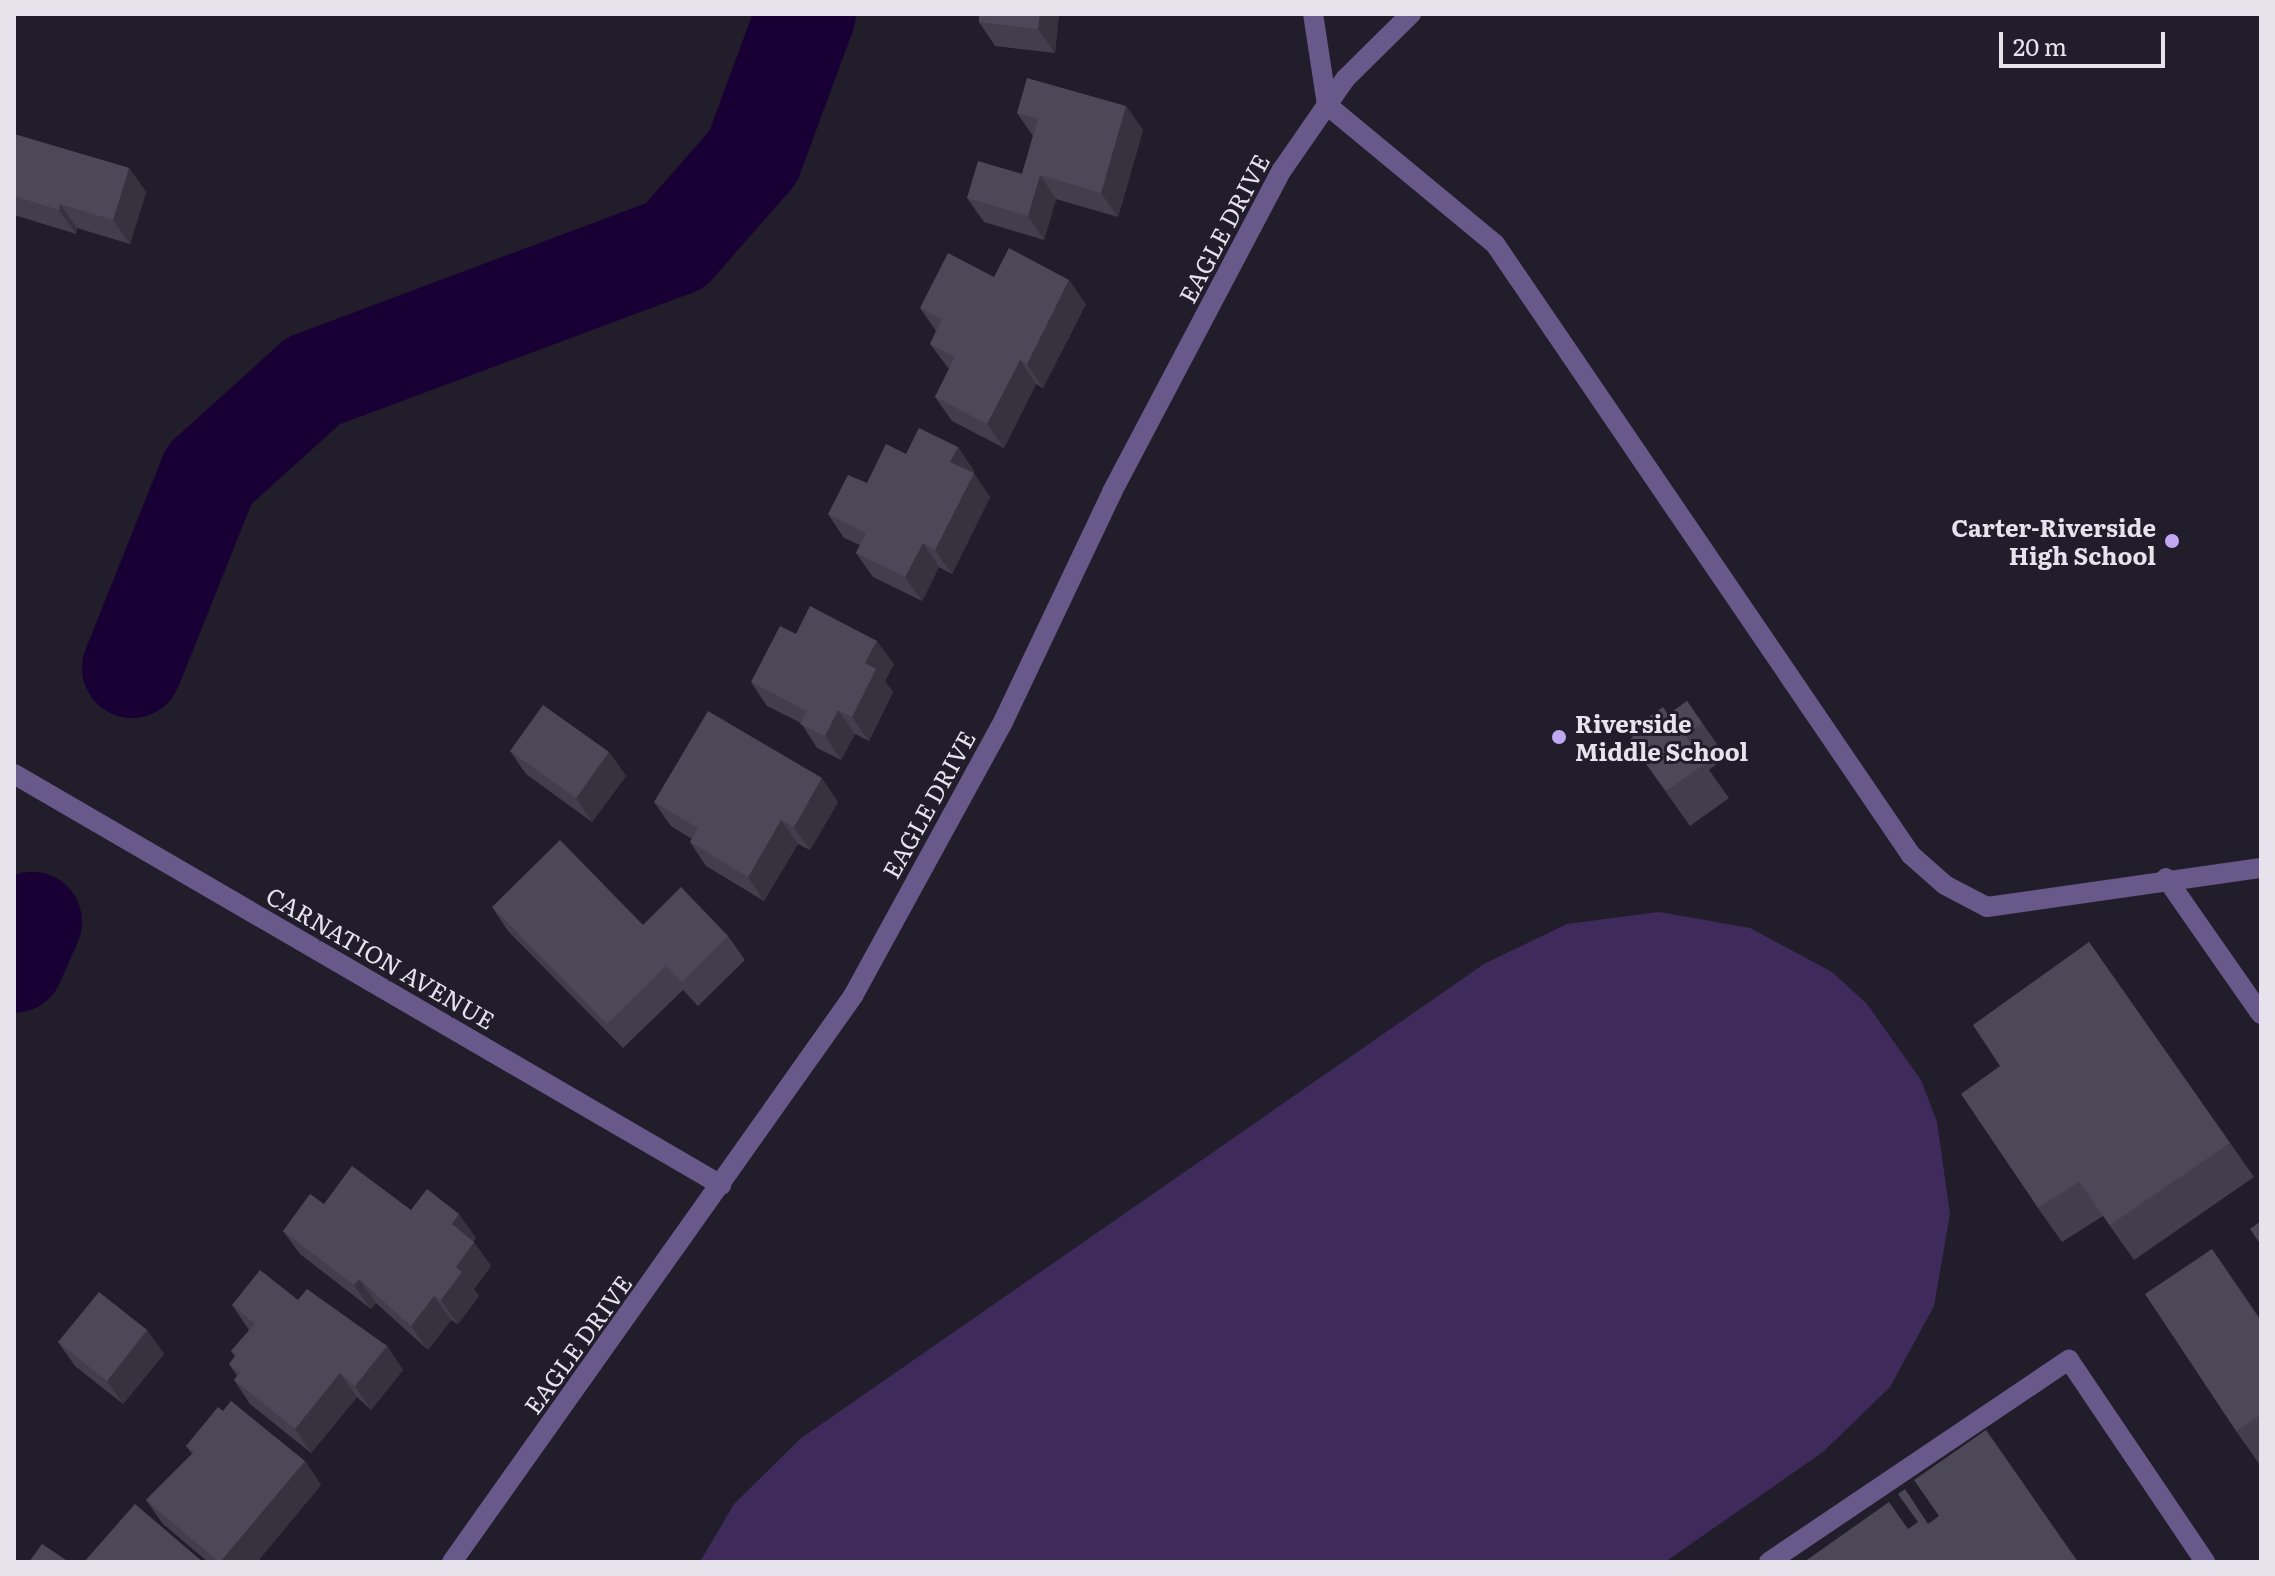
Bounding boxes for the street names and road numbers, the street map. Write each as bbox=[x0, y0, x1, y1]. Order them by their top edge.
street label: EAGLE DRIVE bbox=[1172, 149, 1274, 307]
street label: EAGLE DRIVE bbox=[876, 725, 980, 883]
street label: CARNATION AVENUE bbox=[262, 880, 500, 1034]
street label: EAGLE DRIVE bbox=[517, 1269, 637, 1419]

